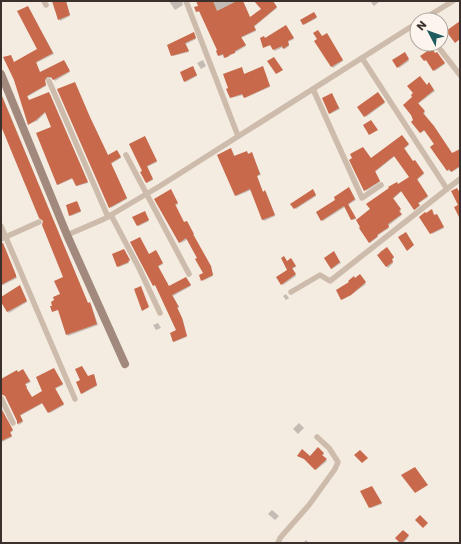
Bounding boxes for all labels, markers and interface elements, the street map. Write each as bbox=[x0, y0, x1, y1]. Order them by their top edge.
north arrow bbox=[409, 12, 449, 52]
text: N bbox=[413, 17, 430, 34]

